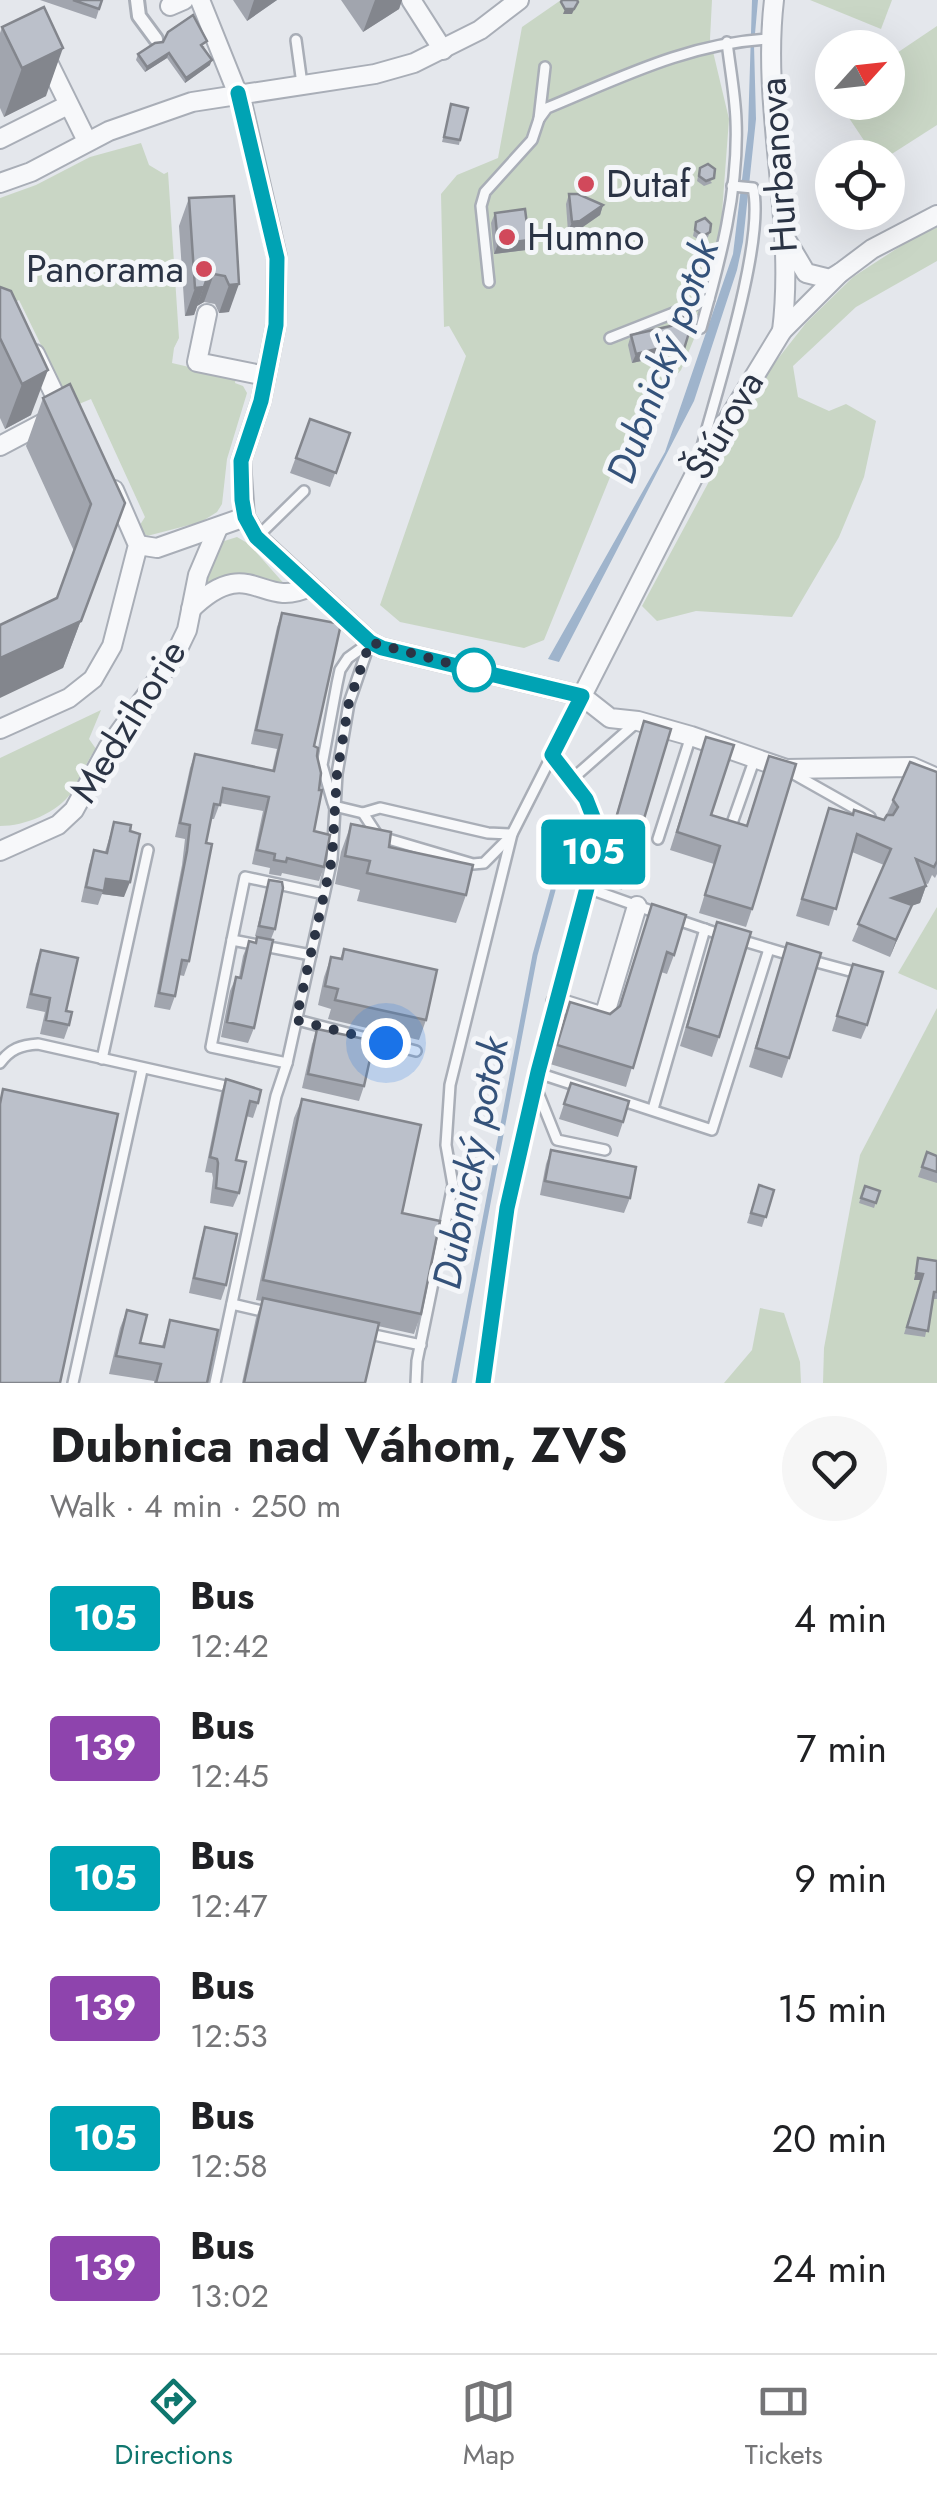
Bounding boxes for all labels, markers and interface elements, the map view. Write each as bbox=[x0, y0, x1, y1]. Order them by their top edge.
north arrow bbox=[815, 30, 905, 120]
map controls bbox=[815, 30, 905, 230]
street label: Hurbanova bbox=[744, 76, 811, 254]
button: locate bbox=[815, 140, 905, 230]
place label: Dutaf bbox=[606, 156, 691, 211]
marker: Dutaf bbox=[575, 173, 597, 195]
place label: Humno bbox=[527, 209, 644, 264]
marker: Humno bbox=[496, 226, 518, 248]
water label: Dubnický potok bbox=[591, 229, 734, 491]
place label: Panorama bbox=[26, 241, 184, 296]
marker: Panorama bbox=[193, 258, 215, 280]
street label: Štúrova bbox=[670, 360, 777, 489]
street label: Medzihorie bbox=[56, 629, 199, 813]
unlabelled marker bbox=[453, 649, 495, 691]
line badge: 105 bbox=[536, 820, 650, 884]
text: 105 bbox=[561, 827, 625, 877]
your location bbox=[361, 1018, 411, 1068]
water label: Dubnický potok bbox=[417, 1030, 523, 1294]
text: Dubnica nad Váhom, ZVS bbox=[50, 1411, 628, 1480]
button: heart bbox=[782, 1416, 887, 1521]
text: Walk · 4 min · 250 m bbox=[50, 1483, 341, 1529]
text: Bus bbox=[190, 1568, 254, 1623]
text: 4 min bbox=[794, 1591, 887, 1646]
text: 105 bbox=[73, 1593, 137, 1643]
text: 12:42 bbox=[190, 1623, 269, 1669]
text: Bus bbox=[190, 1698, 254, 1753]
text: 7 min bbox=[796, 1721, 887, 1776]
text: 139 bbox=[74, 1723, 136, 1773]
text: 12:45 bbox=[190, 1753, 269, 1799]
text: Bus bbox=[190, 1828, 254, 1883]
text: 9 min bbox=[794, 1851, 887, 1906]
text: 105 bbox=[73, 1853, 137, 1903]
text: 12:47 bbox=[190, 1883, 268, 1929]
text: Bus bbox=[190, 1958, 254, 2013]
text: 15 min bbox=[778, 1981, 887, 2036]
text: 139 bbox=[74, 1983, 136, 2033]
text: 12:53 bbox=[190, 2013, 268, 2059]
text: Bus bbox=[190, 2088, 254, 2143]
text: 20 min bbox=[772, 2111, 887, 2166]
text: 105 bbox=[73, 2113, 137, 2163]
text: 12:58 bbox=[190, 2143, 268, 2189]
text: Bus bbox=[190, 2218, 254, 2273]
text: 24 min bbox=[772, 2241, 887, 2296]
text: 139 bbox=[74, 2243, 136, 2293]
text: 13:02 bbox=[190, 2273, 269, 2319]
tab: Directions bbox=[114, 2374, 233, 2475]
tab: Map bbox=[461, 2374, 516, 2475]
tab: Tickets bbox=[745, 2374, 823, 2475]

